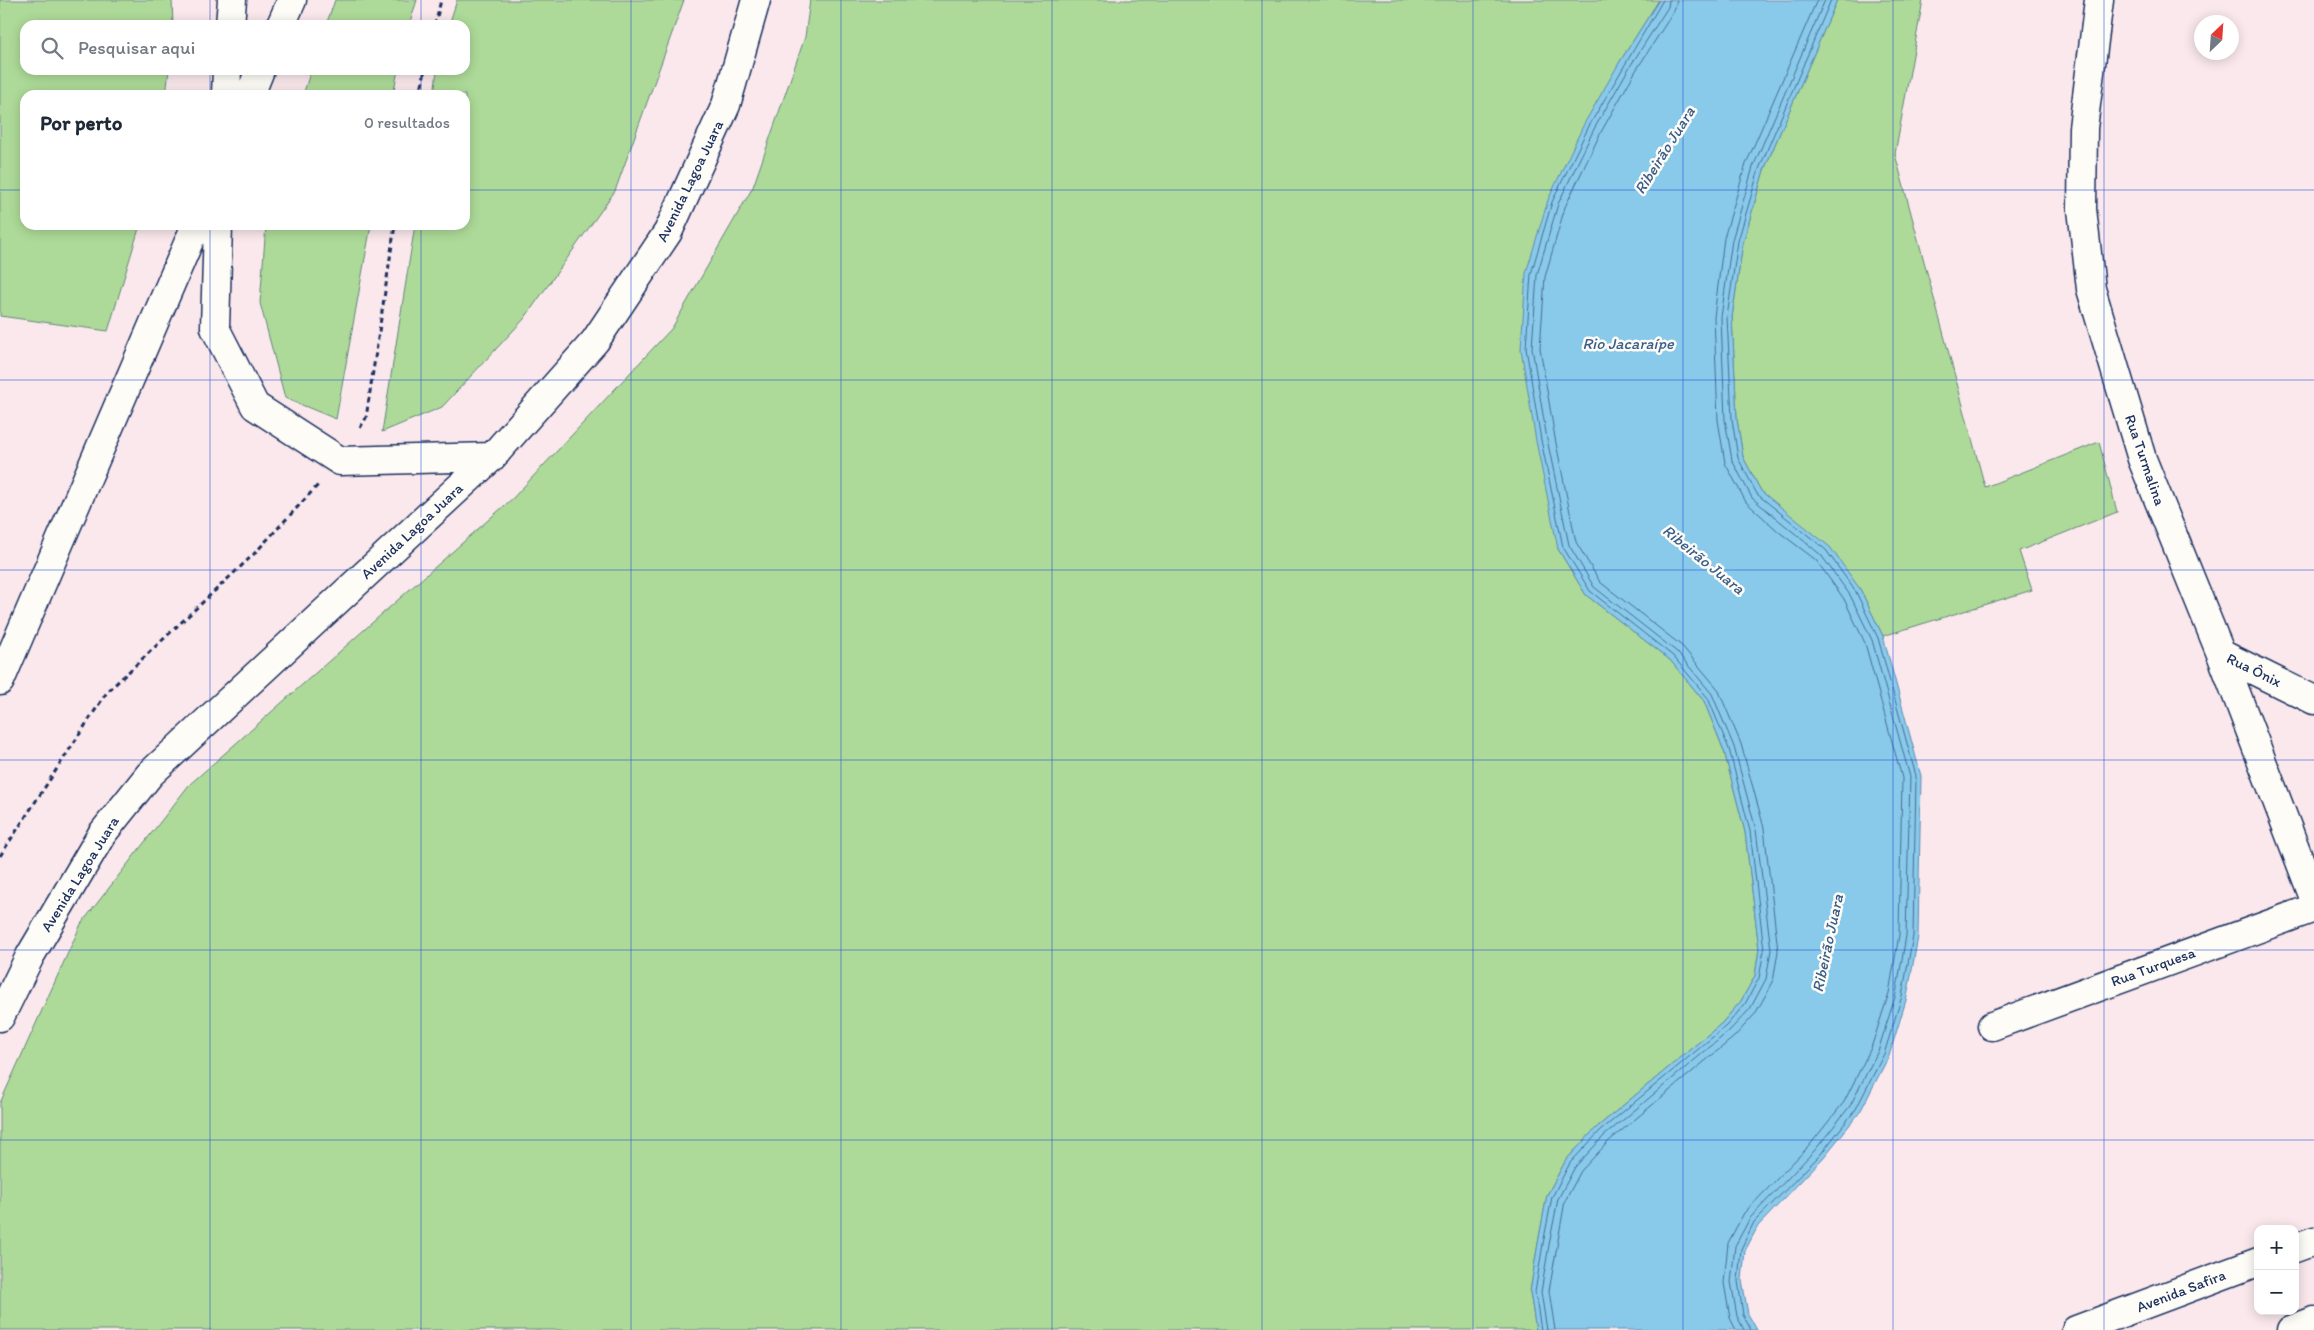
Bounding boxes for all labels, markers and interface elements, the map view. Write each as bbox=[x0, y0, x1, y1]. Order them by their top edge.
north arrow bbox=[2194, 15, 2239, 60]
search box bbox=[20, 20, 470, 75]
icon: search bbox=[38, 34, 66, 62]
text: Pesquisar aqui bbox=[78, 36, 195, 59]
water label: Ribeirão Juara bbox=[1630, 102, 1699, 197]
text: Por perto bbox=[40, 110, 122, 135]
text: 0 resultados bbox=[364, 113, 450, 132]
street label: Avenida Lagoa Juara bbox=[653, 117, 727, 245]
water label: Rio Jacaraípe bbox=[1582, 334, 1675, 353]
street label: Rua Turmalina bbox=[2121, 412, 2169, 508]
street label: Avenida Lagoa Juara bbox=[357, 479, 467, 583]
water label: Ribeirão Juara bbox=[1659, 521, 1749, 598]
street label: Rua Ônix bbox=[2224, 649, 2284, 691]
street label: Avenida Lagoa Juara bbox=[37, 813, 123, 935]
water label: Ribeirão Juara bbox=[1808, 892, 1847, 994]
street label: Rua Turquesa bbox=[2108, 943, 2198, 991]
map controls bbox=[2254, 1225, 2299, 1315]
button: + bbox=[2254, 1225, 2299, 1270]
street label: Avenida Safira bbox=[2134, 1266, 2229, 1316]
button: − bbox=[2254, 1270, 2299, 1315]

